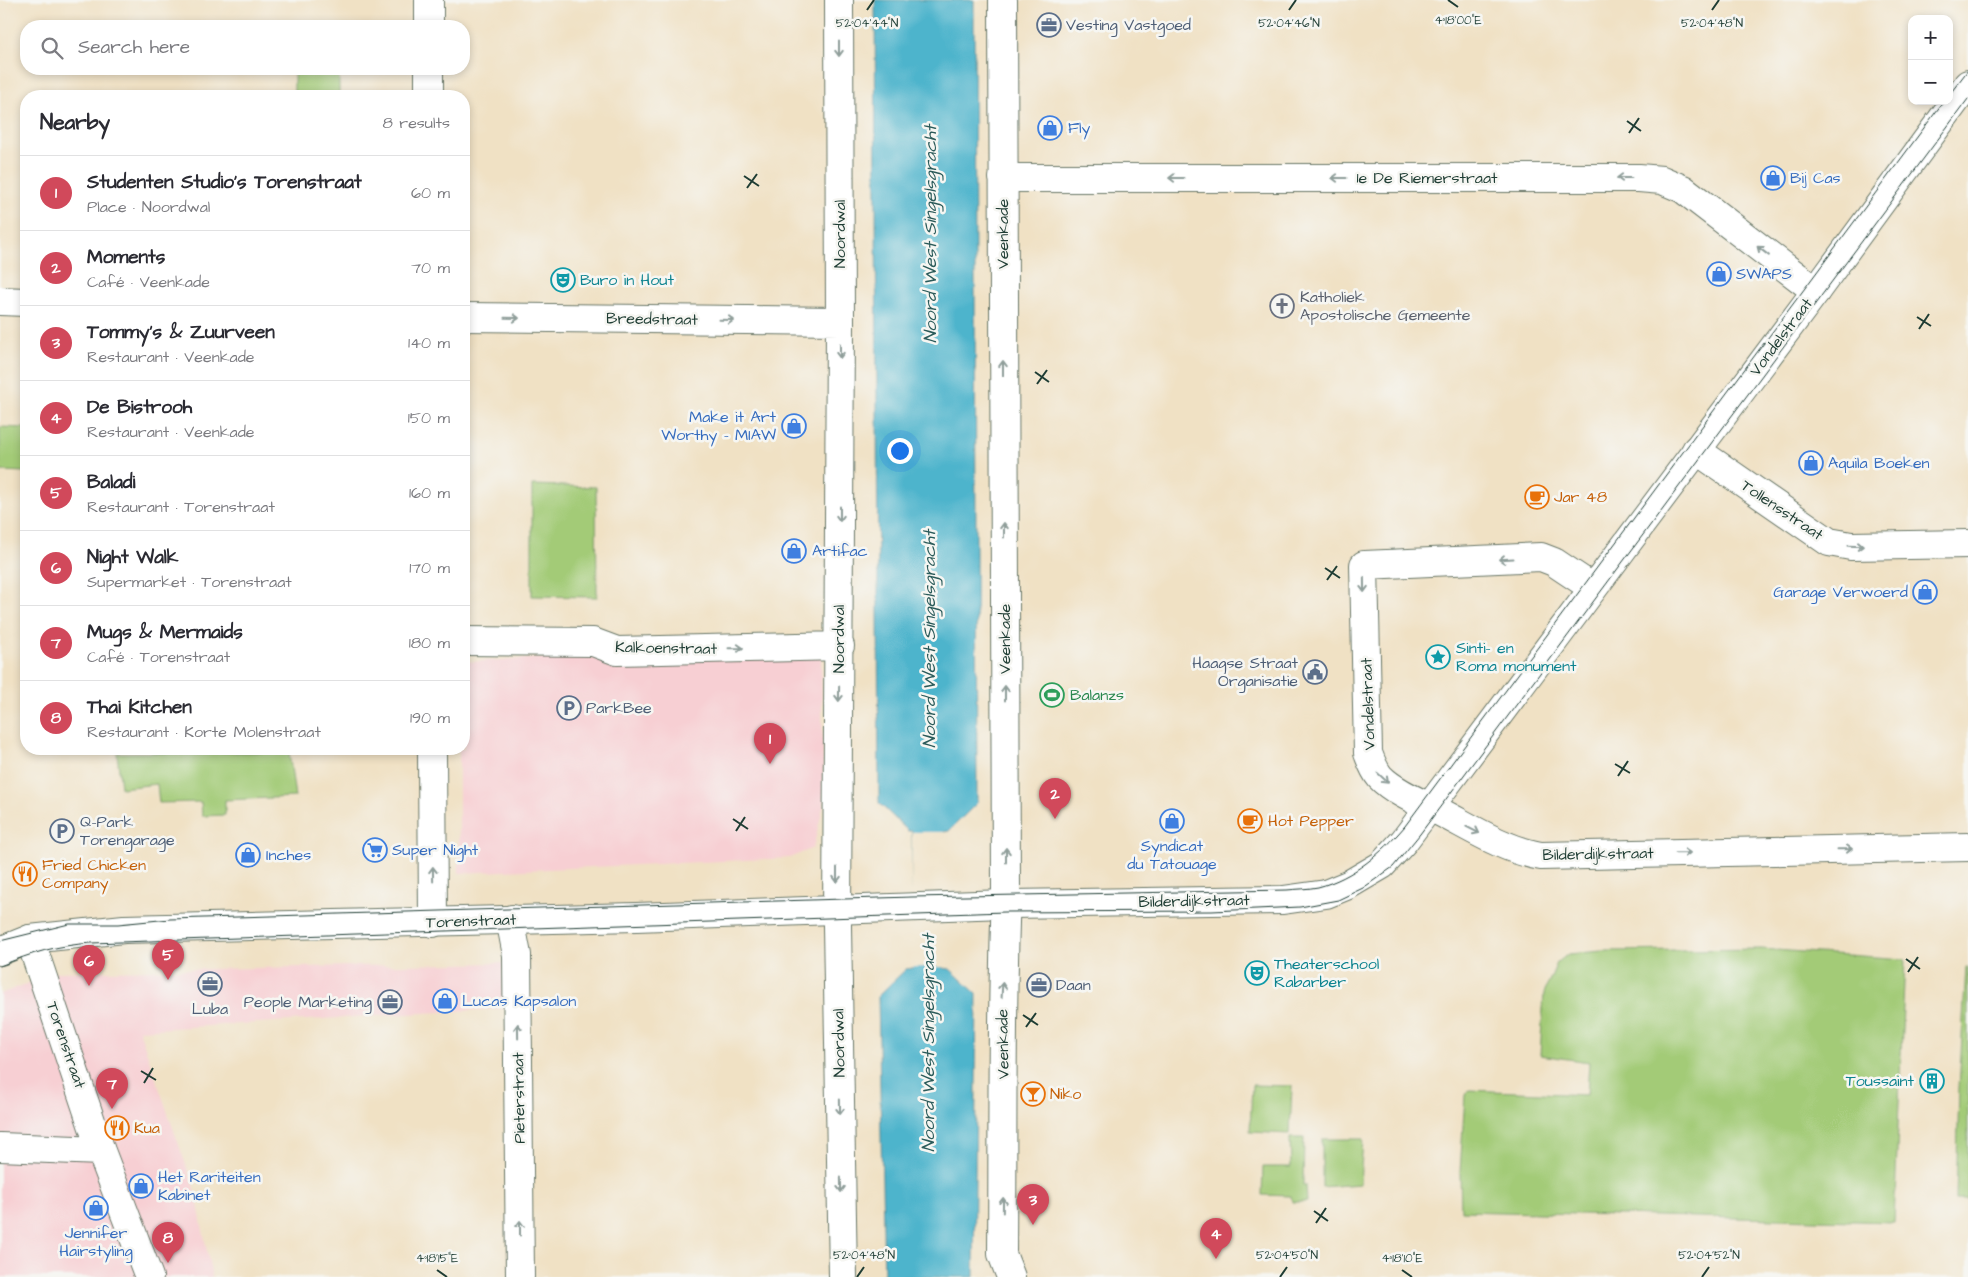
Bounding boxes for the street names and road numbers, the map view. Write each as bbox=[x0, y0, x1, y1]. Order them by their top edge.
street label: 1e De Riemerstraat bbox=[1356, 167, 1498, 189]
street label: Veenkade bbox=[992, 199, 1014, 269]
street label: Noordwal bbox=[829, 200, 851, 268]
street label: Vondelstraat bbox=[1744, 293, 1818, 381]
street label: Breedstraat bbox=[606, 307, 699, 331]
street label: Tollensstraat bbox=[1737, 474, 1828, 546]
street label: Veenkade bbox=[994, 604, 1016, 674]
street label: Noordwal bbox=[828, 605, 850, 673]
street label: Kalkoenstraat bbox=[615, 636, 718, 660]
street label: Vondelstraat bbox=[1355, 657, 1381, 751]
street label: Bilderdijkstraat bbox=[1542, 842, 1654, 866]
street label: Bilderdijkstraat bbox=[1138, 889, 1250, 913]
street label: Torenstraat bbox=[425, 908, 517, 934]
street label: Torenstraat bbox=[41, 999, 91, 1092]
street label: Noordwal bbox=[827, 1008, 851, 1078]
street label: Veenkade bbox=[991, 1008, 1015, 1079]
street label: Pieterstraat bbox=[507, 1052, 531, 1144]

